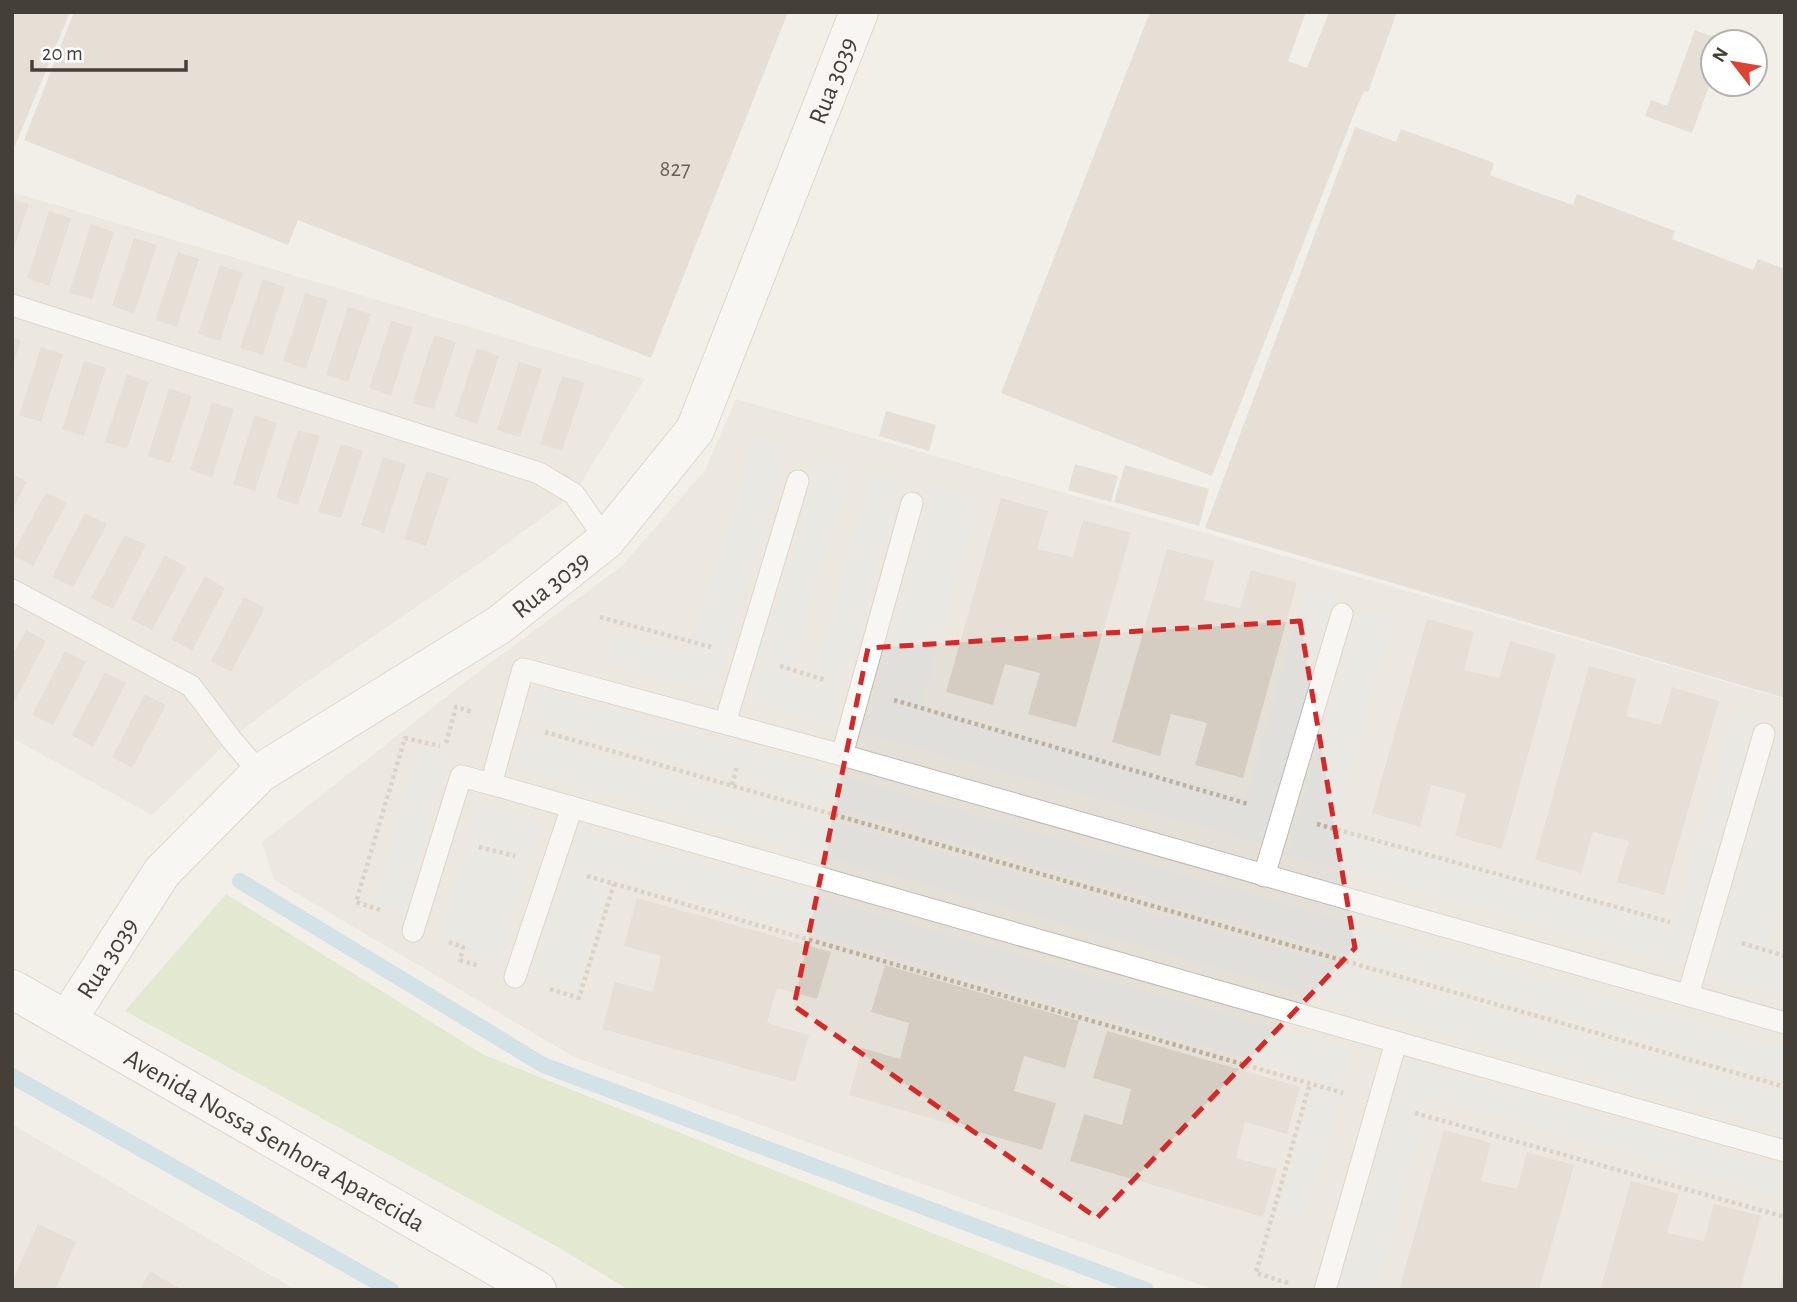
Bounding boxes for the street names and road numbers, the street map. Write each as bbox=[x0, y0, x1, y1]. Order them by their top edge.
street label: Rua 3039 bbox=[804, 34, 862, 128]
street label: Rua 3039 bbox=[507, 546, 595, 623]
street label: Rua 3039 bbox=[72, 913, 143, 1004]
street label: Avenida Nossa Senhora Aparecida bbox=[120, 1044, 429, 1237]

